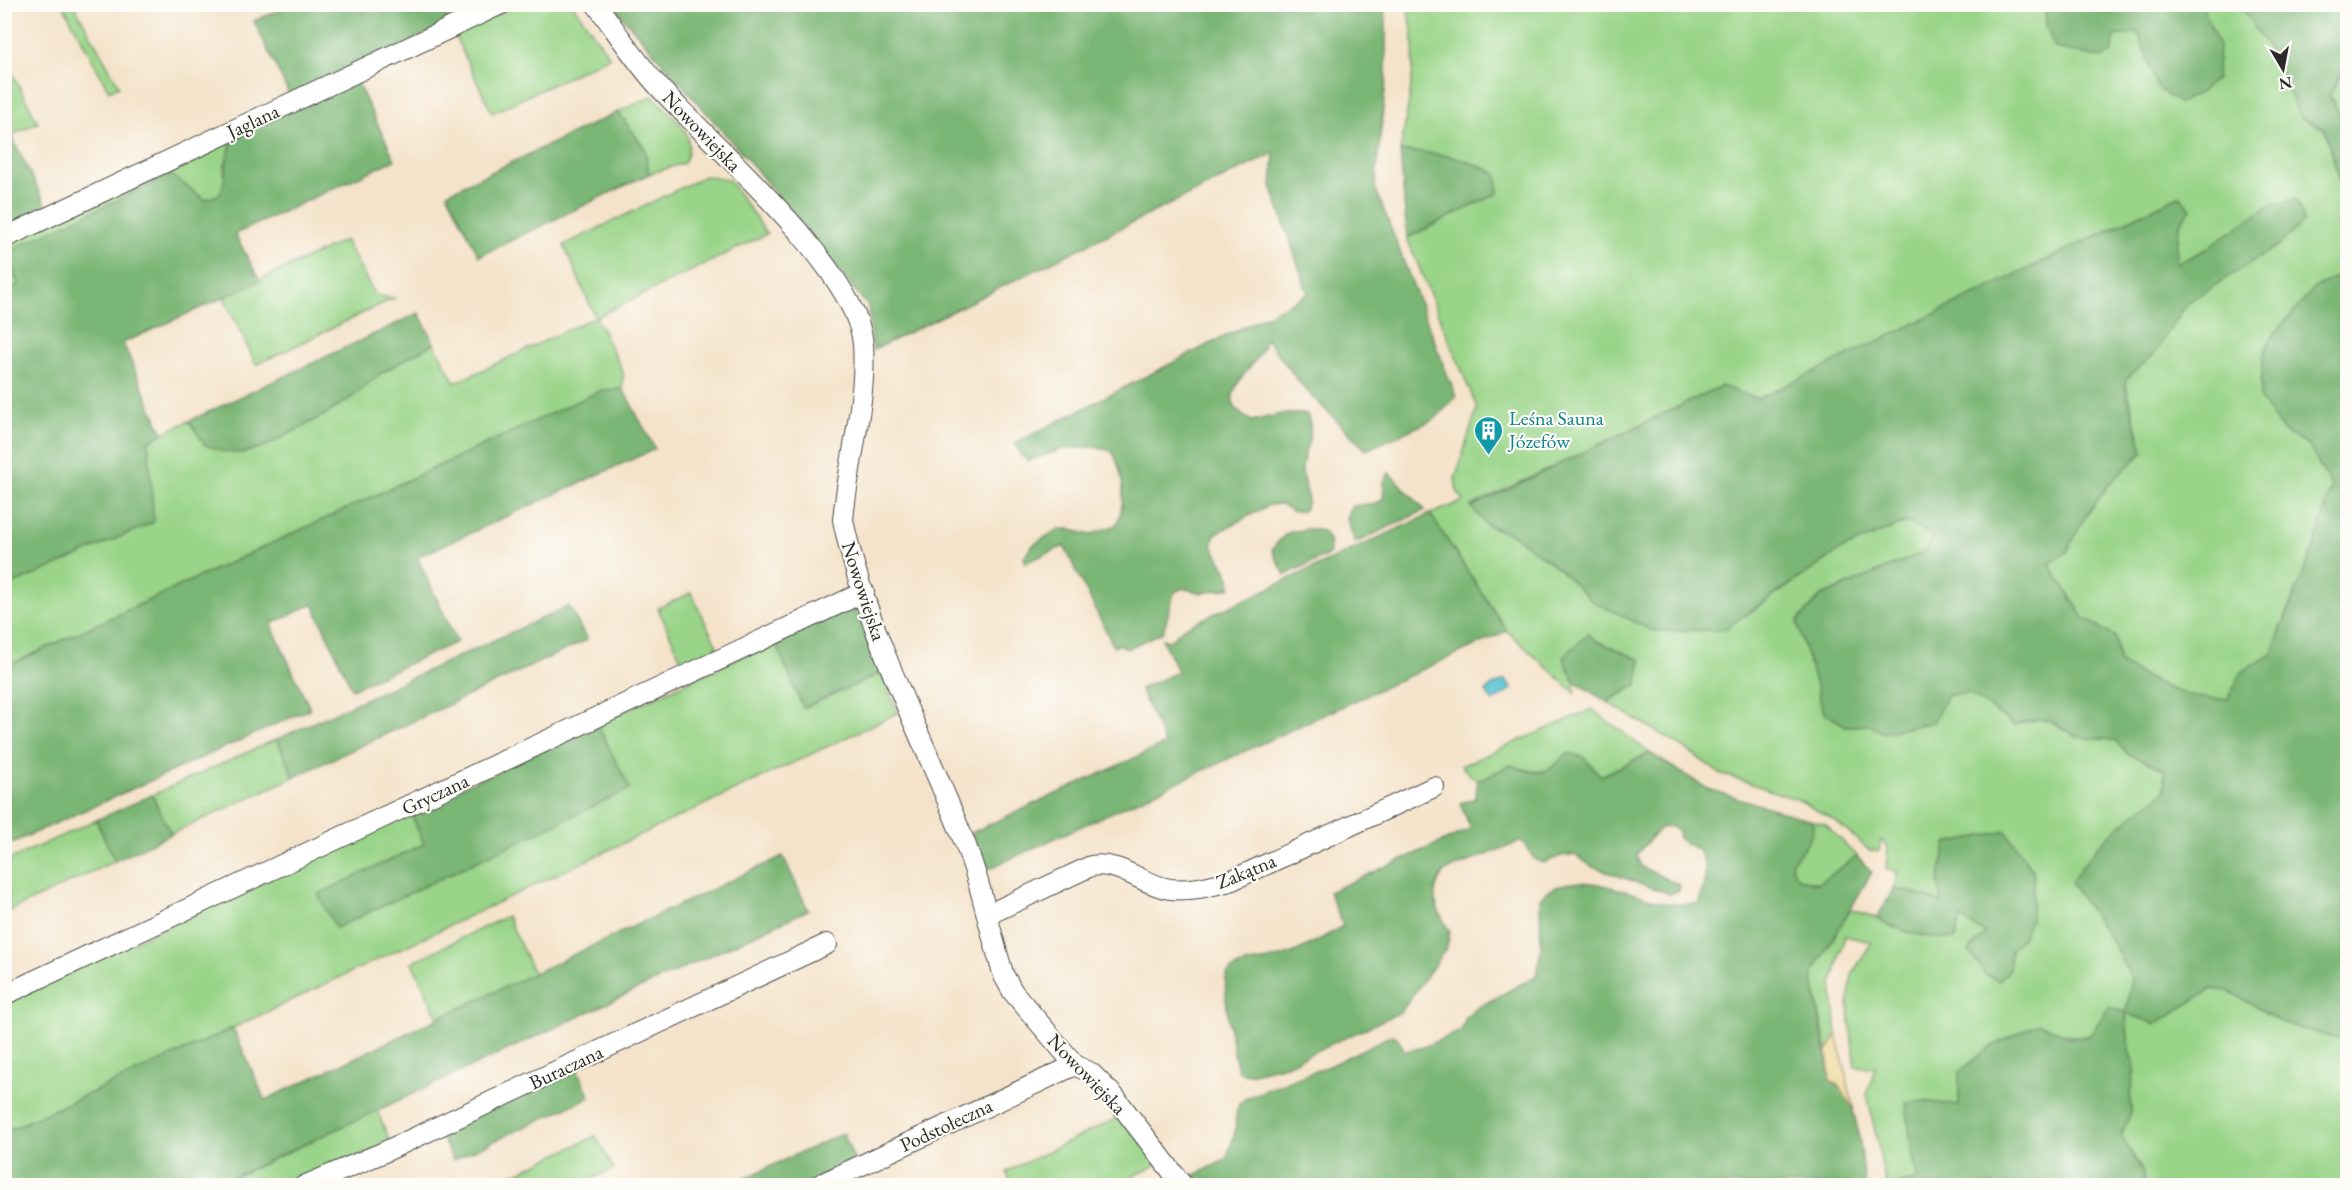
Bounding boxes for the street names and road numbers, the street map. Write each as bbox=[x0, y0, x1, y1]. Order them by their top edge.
street label: Nowowiejska bbox=[657, 85, 747, 177]
street label: Jaglana bbox=[221, 98, 283, 145]
street label: Nowowiejska bbox=[836, 538, 892, 644]
street label: Gryczana bbox=[397, 767, 473, 821]
street label: Zakątna bbox=[1212, 847, 1280, 895]
street label: Nowowiejska bbox=[1042, 1028, 1132, 1120]
street label: Buraczana bbox=[525, 1039, 607, 1095]
street label: Podstołeczna bbox=[895, 1092, 997, 1158]

